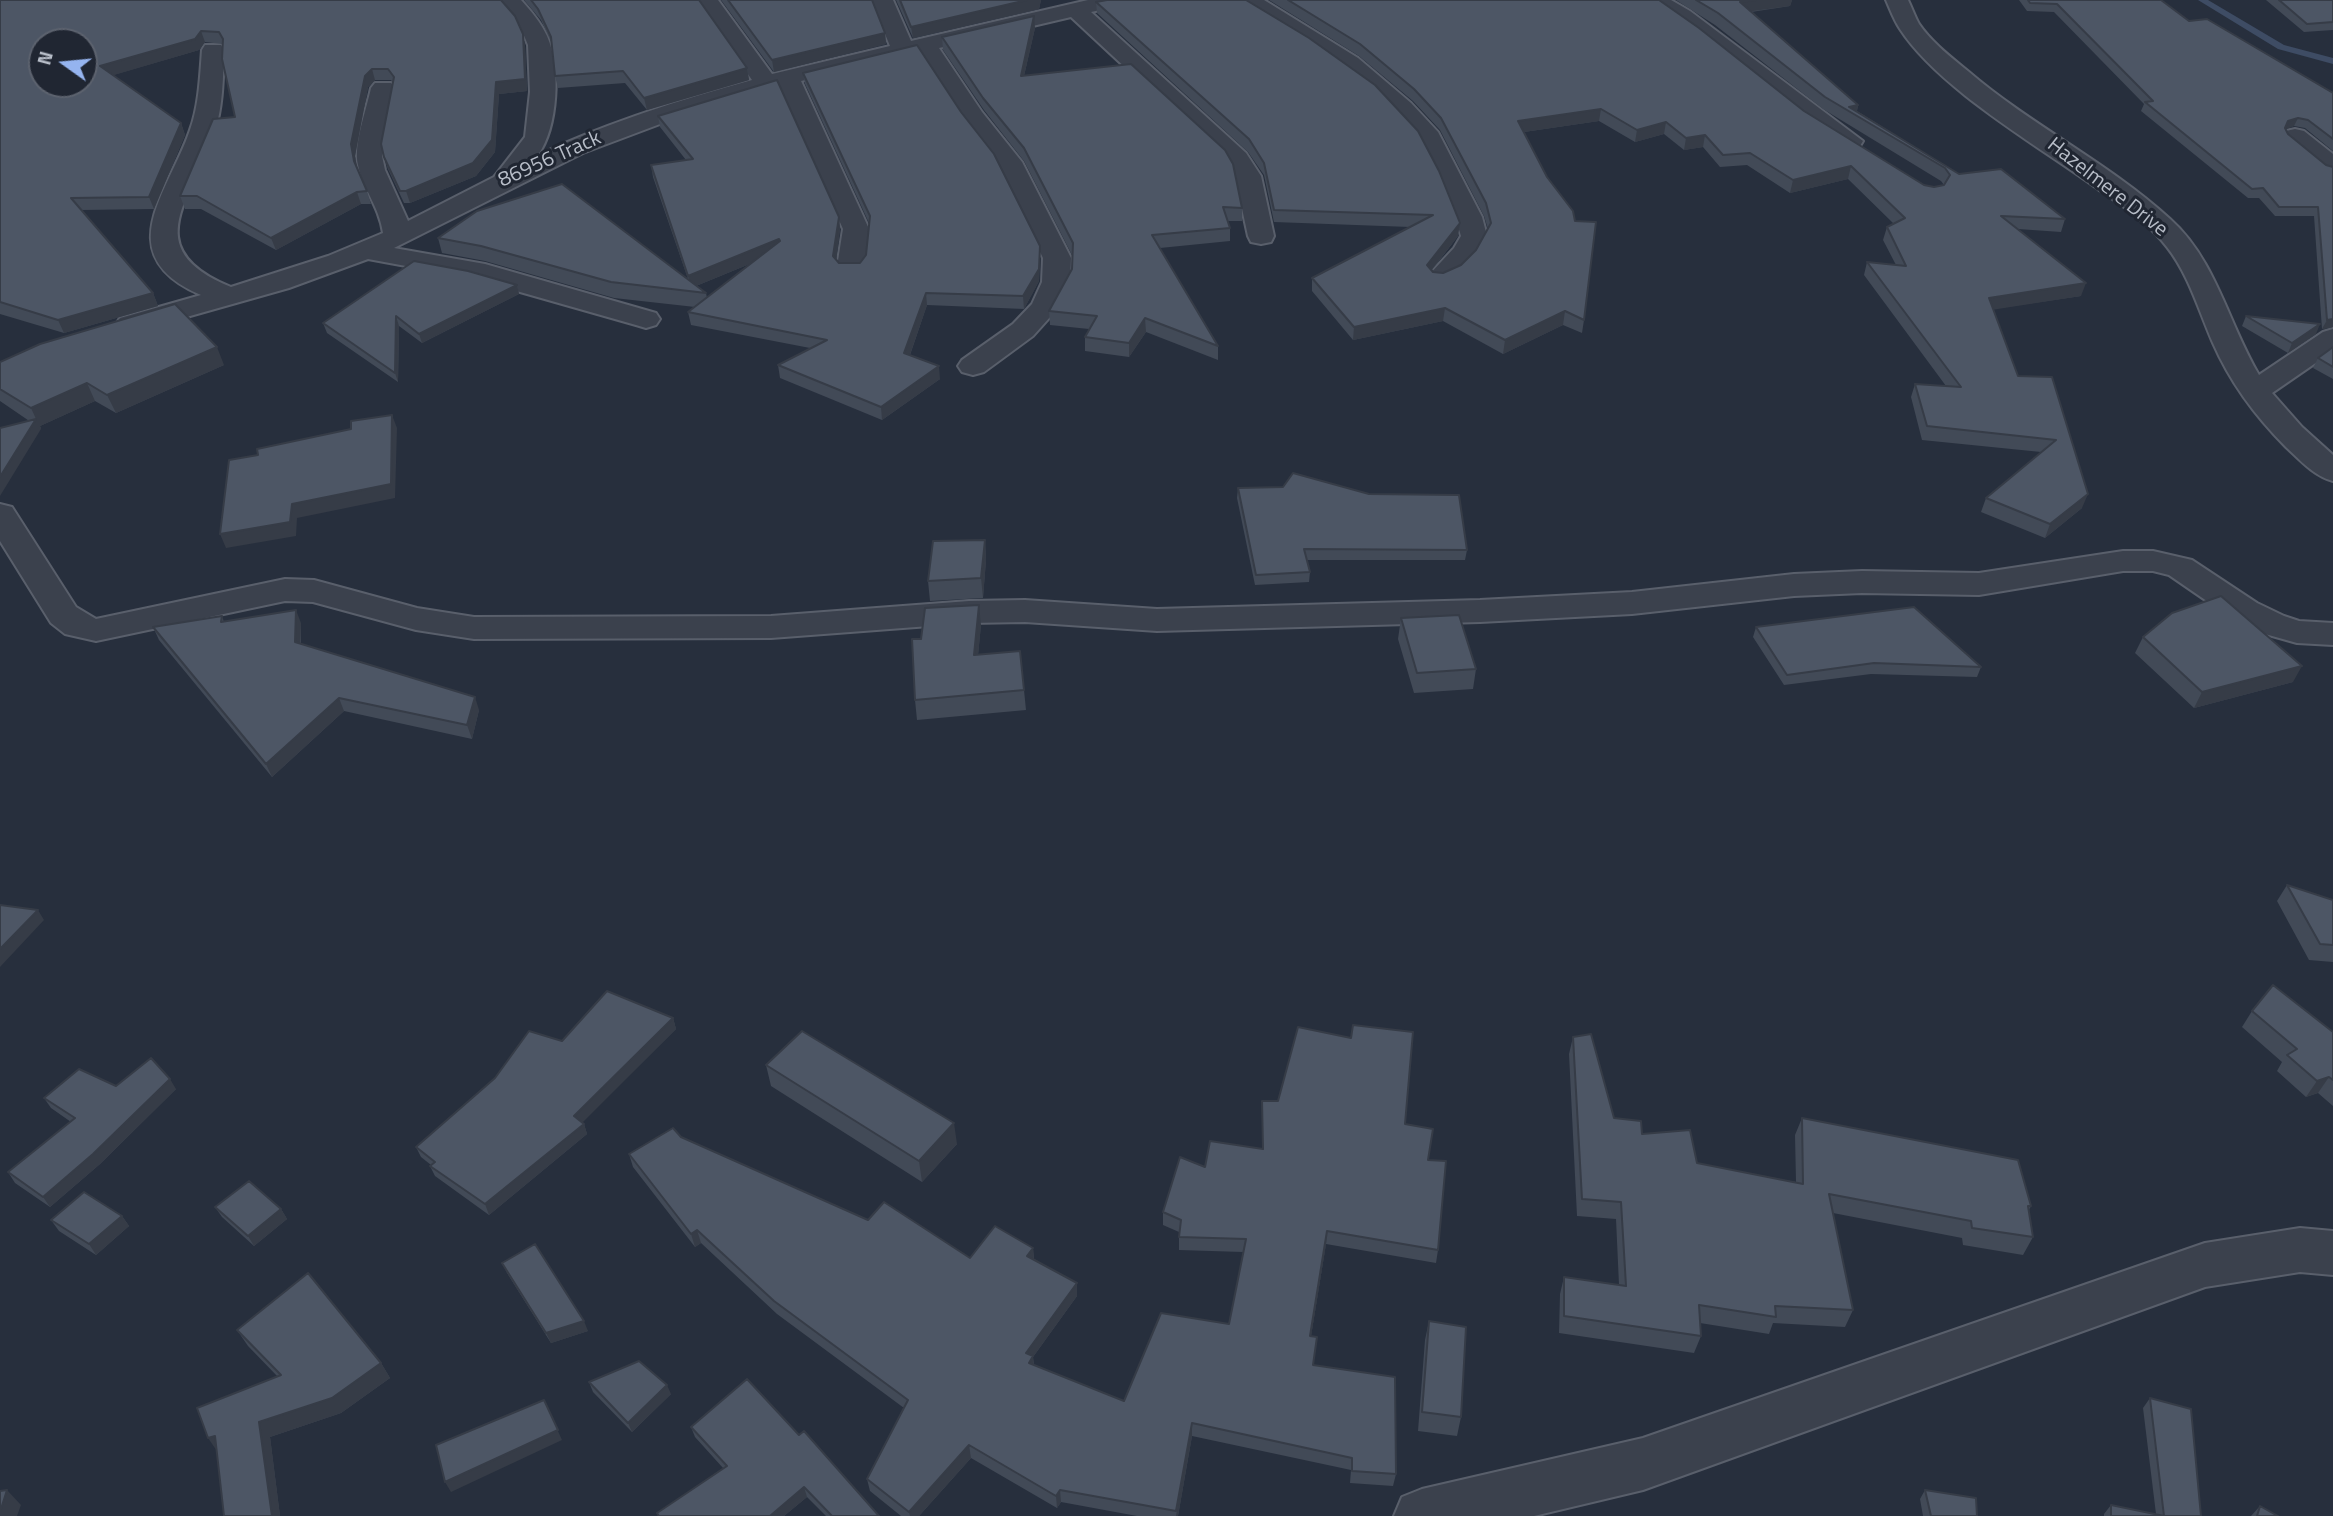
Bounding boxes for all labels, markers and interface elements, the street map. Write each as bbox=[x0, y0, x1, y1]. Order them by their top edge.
north arrow bbox=[28, 28, 98, 98]
text: N bbox=[28, 48, 60, 68]
street label: 86956 Track bbox=[495, 126, 605, 194]
street label: Hazelmere Drive bbox=[2042, 133, 2172, 243]

